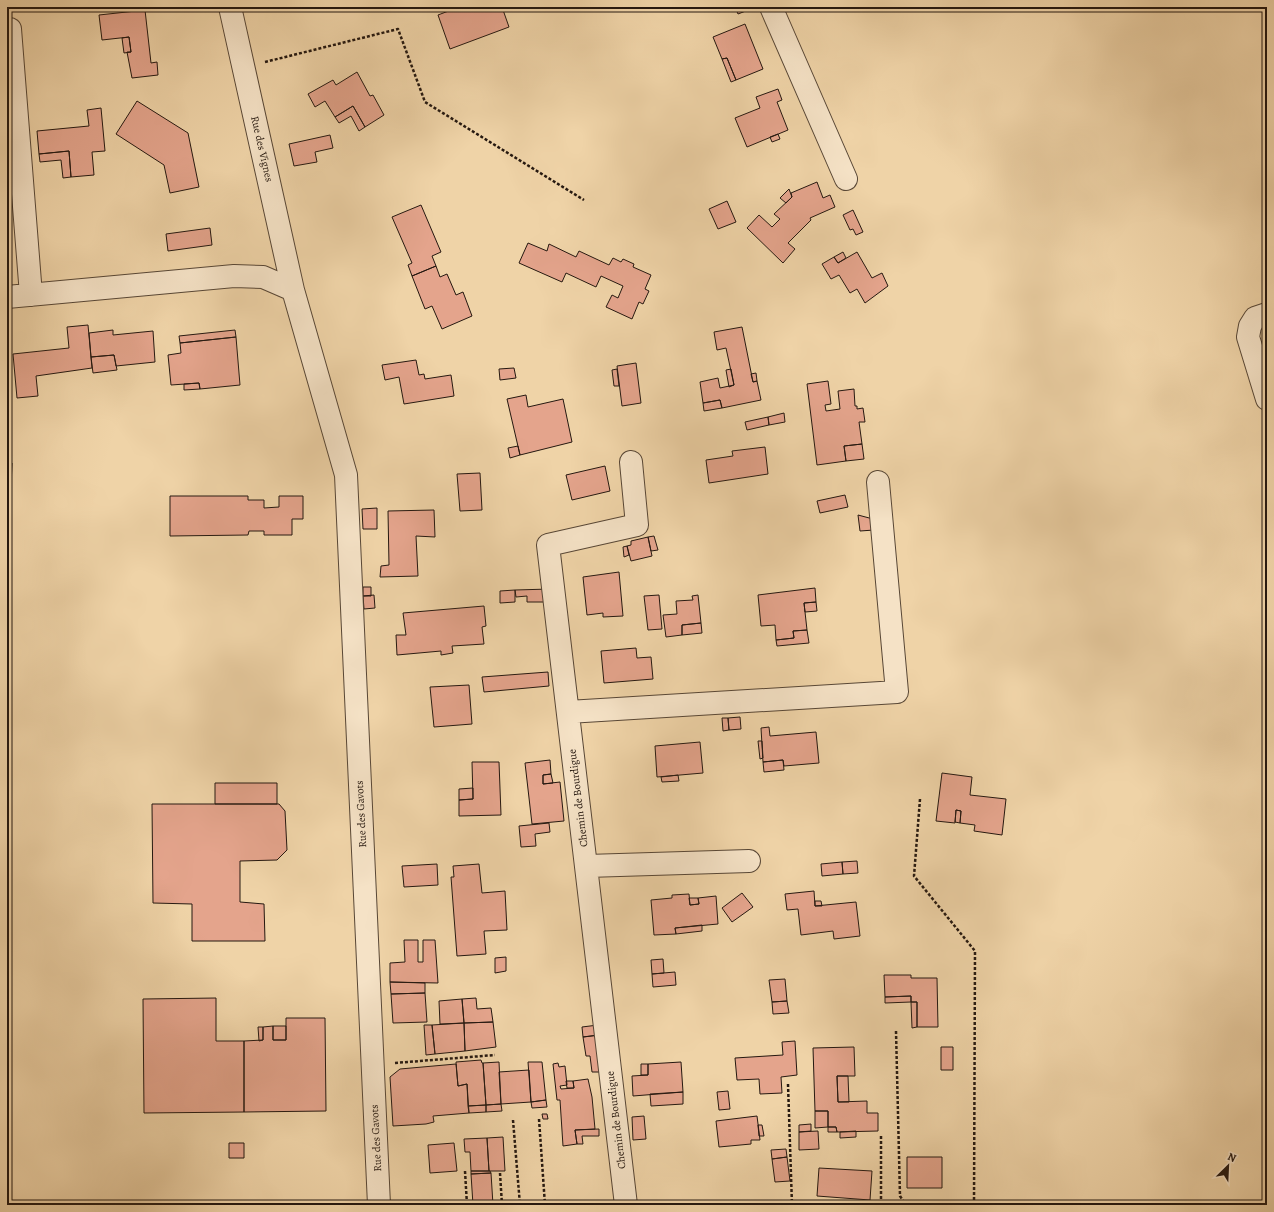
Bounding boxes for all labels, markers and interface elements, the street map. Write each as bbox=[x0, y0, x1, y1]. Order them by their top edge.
street label: Rue des Vignes bbox=[247, 115, 277, 183]
street label: Chemin de Bourdigue bbox=[565, 748, 591, 848]
street label: Rue des Gavots bbox=[352, 780, 370, 848]
street label: Chemin de Bourdigue bbox=[603, 1070, 629, 1170]
street label: Rue des Gavots bbox=[367, 1104, 385, 1172]
north arrow bbox=[1208, 1146, 1248, 1186]
text: N bbox=[1225, 1149, 1239, 1166]

